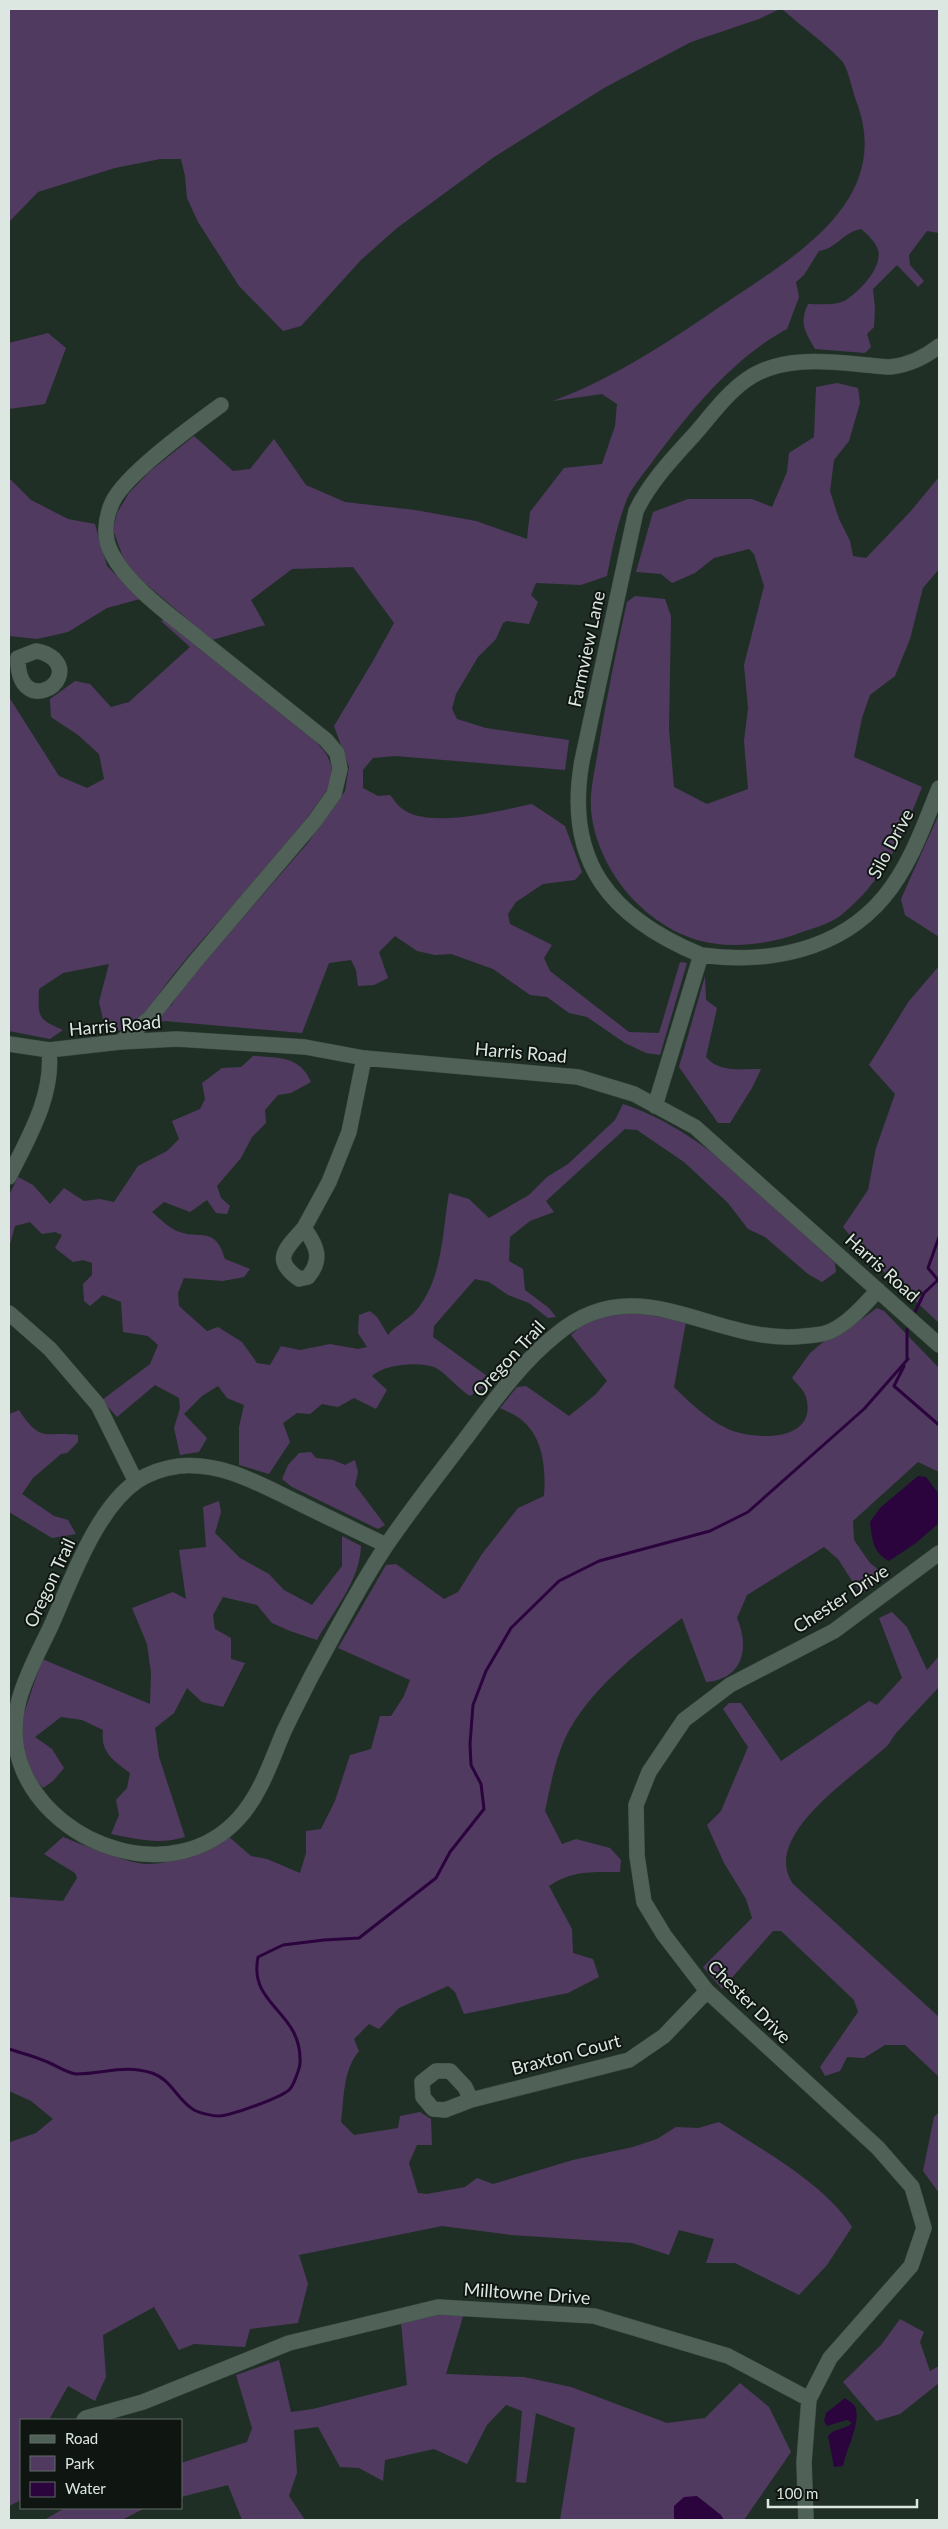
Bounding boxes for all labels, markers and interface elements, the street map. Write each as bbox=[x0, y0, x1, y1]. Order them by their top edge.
street label: Farmview Lane bbox=[563, 589, 609, 709]
street label: Silo Drive bbox=[863, 805, 918, 882]
street label: Harris Road bbox=[68, 1010, 162, 1040]
street label: Harris Road bbox=[474, 1037, 568, 1067]
street label: Harris Road bbox=[841, 1228, 924, 1306]
street label: Oregon Trail bbox=[467, 1316, 549, 1401]
street label: Oregon Trail bbox=[19, 1534, 79, 1631]
street label: Chester Drive bbox=[789, 1559, 892, 1637]
street label: Chester Drive bbox=[703, 1955, 796, 2048]
street label: Braxton Court bbox=[509, 2029, 623, 2079]
street label: Milltowne Drive bbox=[463, 2278, 591, 2308]
legend bbox=[20, 2419, 182, 2509]
text: Road bbox=[65, 2429, 98, 2447]
text: Park bbox=[65, 2454, 95, 2472]
scale bar bbox=[768, 2476, 917, 2508]
text: Water bbox=[65, 2479, 106, 2497]
text: 100 m bbox=[776, 2484, 818, 2502]

